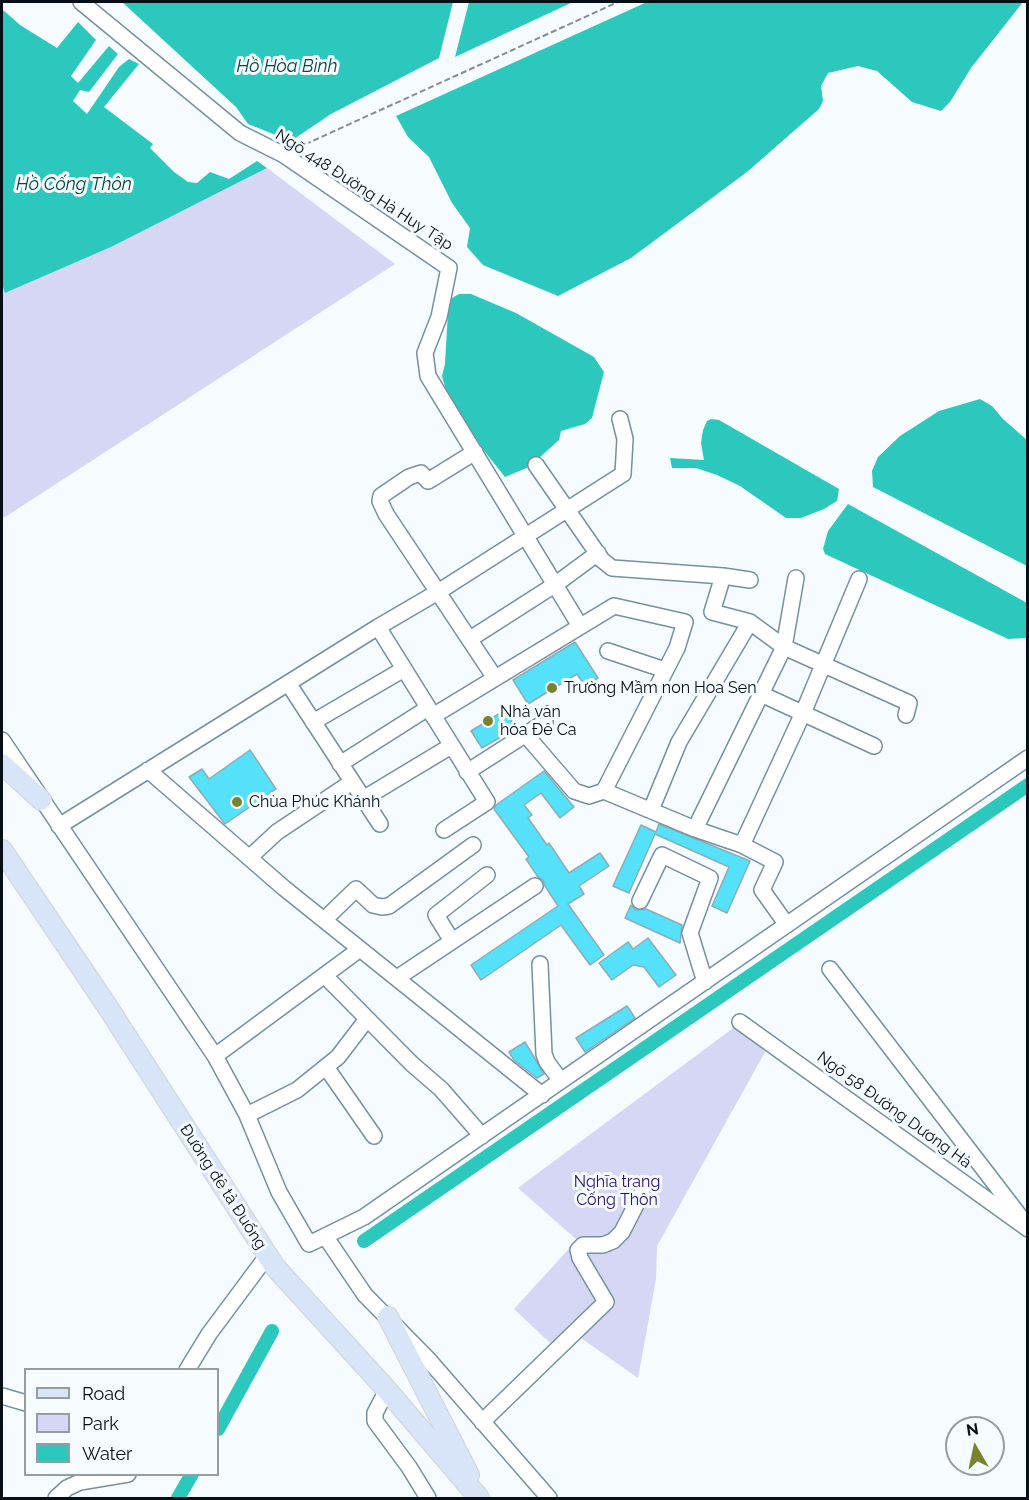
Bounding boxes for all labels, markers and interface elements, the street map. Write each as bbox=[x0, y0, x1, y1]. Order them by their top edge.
water label: Hồ Hòa Bình bbox=[236, 56, 338, 78]
street label: Ngõ 448 Đường Hà Huy Tập bbox=[272, 125, 456, 255]
water label: Hồ Cống Thôn bbox=[16, 174, 132, 196]
place label: Trường Mầm non Hoa Sen bbox=[564, 678, 756, 698]
marker: Trường Mầm non Hoa Sen bbox=[545, 681, 559, 695]
place label: Nhà văn hóa Đê Ca bbox=[500, 702, 576, 740]
marker: Nhà văn hóa Đê Ca bbox=[481, 714, 495, 728]
place label: Chùa Phúc Khánh bbox=[249, 792, 380, 812]
marker: Chùa Phúc Khánh bbox=[230, 795, 244, 809]
street label: Ngõ 58 Đường Dương Hà bbox=[813, 1048, 975, 1172]
street label: Đường đê tả Đuống bbox=[175, 1121, 271, 1253]
park label: Nghĩa trang Cống Thôn bbox=[574, 1172, 660, 1210]
legend bbox=[24, 1368, 219, 1476]
text: Road bbox=[82, 1383, 125, 1404]
text: Park bbox=[82, 1413, 119, 1434]
north arrow bbox=[945, 1416, 1005, 1476]
text: N bbox=[965, 1419, 980, 1440]
text: Water bbox=[82, 1443, 132, 1464]

